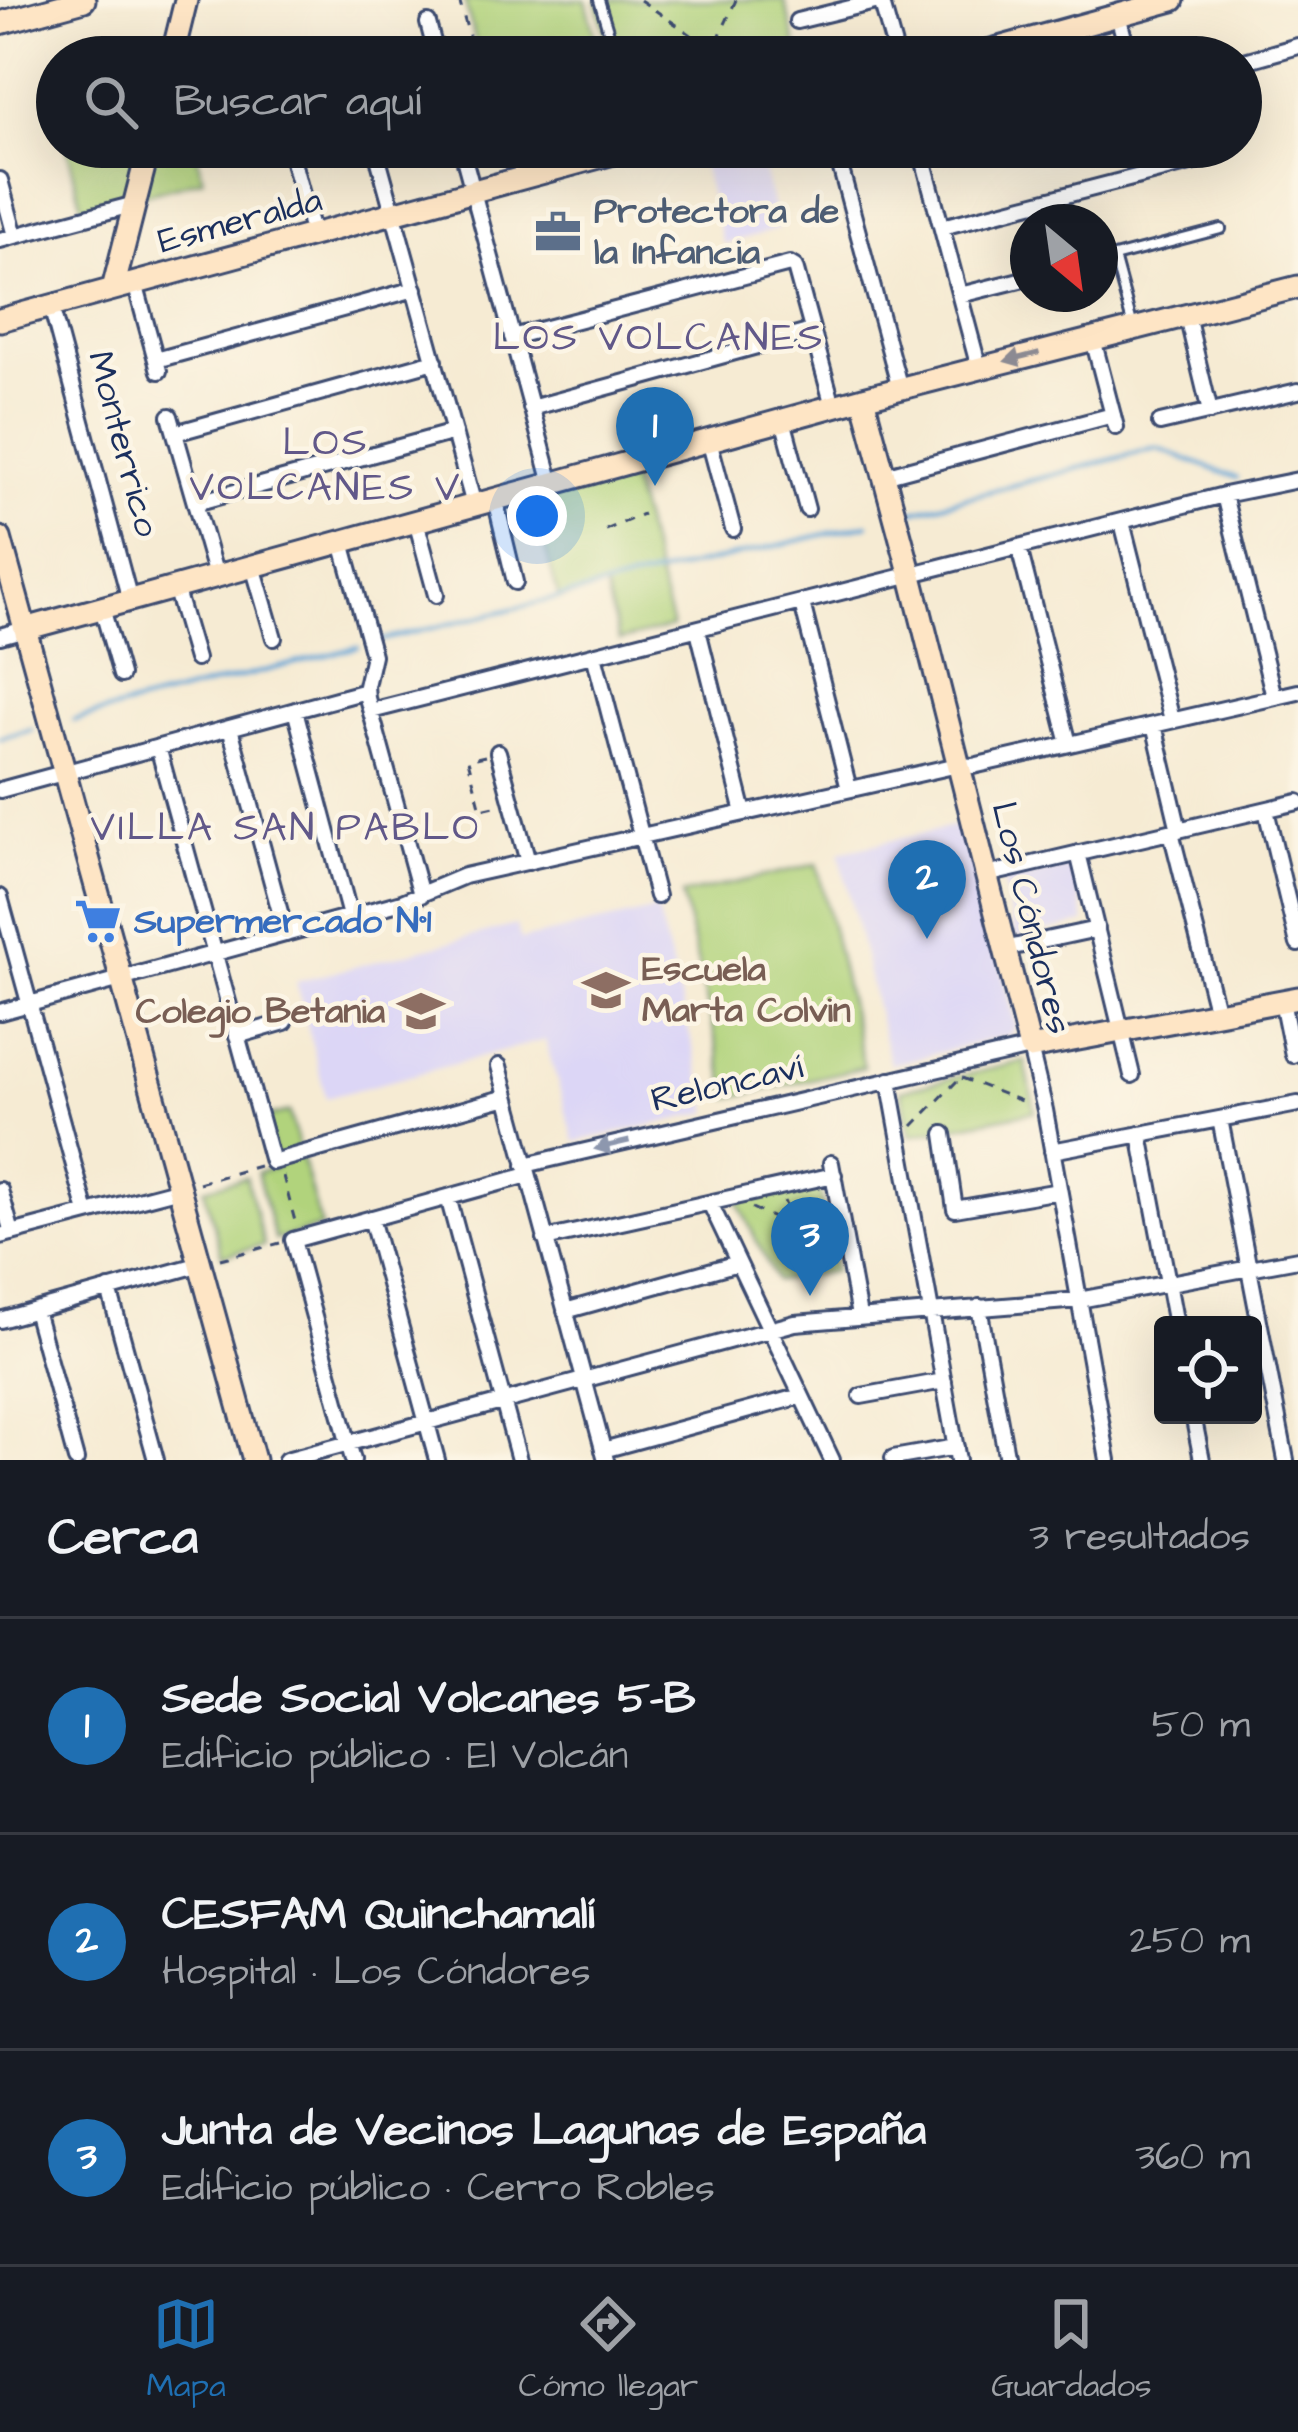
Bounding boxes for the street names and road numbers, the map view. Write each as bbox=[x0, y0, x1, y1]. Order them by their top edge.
street label: Esmeralda bbox=[153, 175, 327, 267]
street label: Monterrico bbox=[74, 346, 172, 542]
street label: Los Cóndores bbox=[978, 797, 1084, 1039]
street label: Reloncaví bbox=[646, 1042, 808, 1126]

